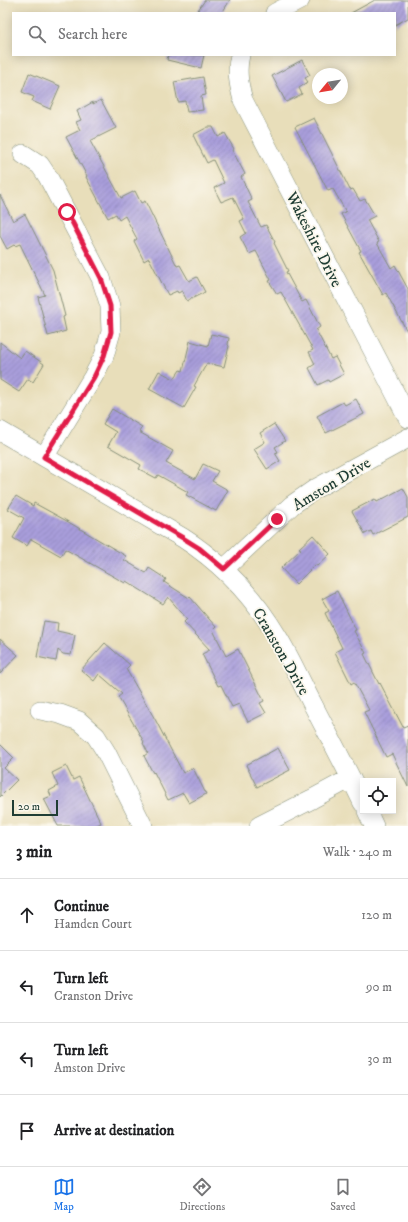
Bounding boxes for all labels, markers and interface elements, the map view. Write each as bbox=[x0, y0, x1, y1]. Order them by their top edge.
search box bbox=[12, 12, 396, 56]
icon: search bbox=[26, 23, 48, 45]
text: Search here bbox=[58, 25, 127, 44]
north arrow bbox=[312, 68, 348, 104]
street label: Wakeshire Drive bbox=[281, 188, 347, 291]
route start bbox=[58, 203, 76, 221]
street label: Amston Drive bbox=[289, 452, 375, 515]
route end bbox=[268, 510, 286, 528]
street label: Cranston Drive bbox=[248, 604, 314, 699]
map controls bbox=[360, 778, 396, 814]
button: locate bbox=[360, 778, 396, 814]
scale bar bbox=[12, 798, 58, 817]
text: 20 m bbox=[18, 800, 40, 814]
text: 3 min bbox=[16, 841, 52, 863]
text: Walk · 240 m bbox=[323, 844, 392, 860]
text: Continue bbox=[54, 897, 109, 916]
icon: ahead bbox=[16, 904, 38, 926]
text: 120 m bbox=[361, 907, 392, 923]
text: Hamden Court bbox=[54, 916, 132, 932]
text: Turn left bbox=[54, 969, 108, 988]
icon: left bbox=[16, 976, 38, 998]
text: 90 m bbox=[366, 979, 392, 995]
text: Cranston Drive bbox=[54, 988, 133, 1004]
text: Turn left bbox=[54, 1041, 108, 1060]
icon: left bbox=[16, 1048, 38, 1070]
text: 30 m bbox=[368, 1051, 392, 1067]
text: Amston Drive bbox=[54, 1060, 125, 1076]
icon: arrive bbox=[16, 1120, 38, 1142]
text: Arrive at destination bbox=[54, 1121, 174, 1140]
tab: Map bbox=[53, 1176, 75, 1214]
tab: Directions bbox=[180, 1176, 225, 1214]
tab: Saved bbox=[330, 1176, 355, 1214]

